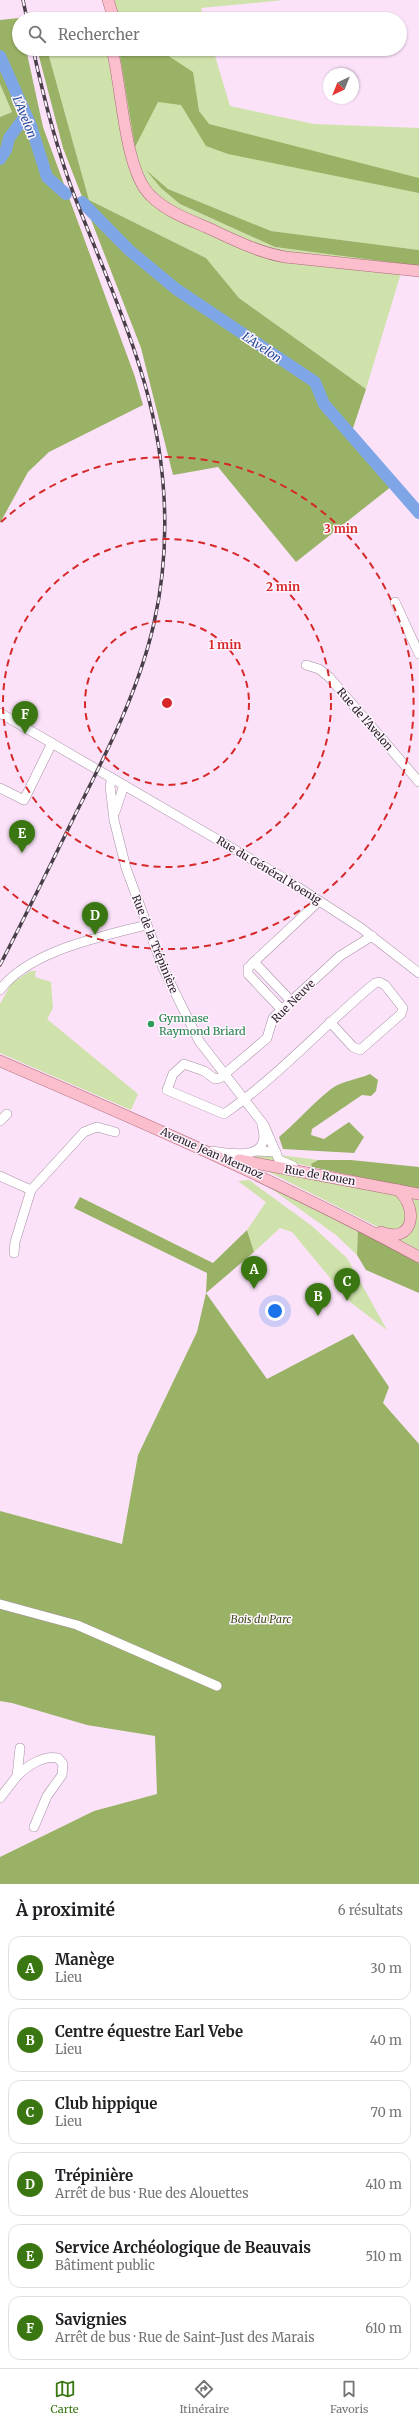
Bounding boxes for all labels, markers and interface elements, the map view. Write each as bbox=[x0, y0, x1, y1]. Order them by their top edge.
search box bbox=[12, 12, 407, 56]
icon: search bbox=[26, 23, 48, 45]
text: Rechercher bbox=[58, 25, 140, 44]
north arrow bbox=[323, 68, 359, 104]
water label: L'Avelon bbox=[10, 94, 40, 140]
water label: L'Avelon bbox=[240, 329, 284, 365]
text: 3 min bbox=[324, 521, 358, 536]
text: 2 min bbox=[266, 579, 300, 594]
text: 1 min bbox=[209, 637, 241, 652]
street label: Rue de l'Avelon bbox=[334, 685, 397, 754]
centre of rings bbox=[160, 696, 174, 710]
pin: F bbox=[12, 701, 38, 734]
pin: E bbox=[9, 820, 35, 853]
street label: Rue du Général Koenig bbox=[214, 833, 324, 907]
street label: Rue de la Trépinière bbox=[129, 893, 181, 996]
pin: D bbox=[82, 902, 108, 935]
street label: Rue Neuve bbox=[268, 976, 318, 1026]
place label: Gymnase Raymond Briard bbox=[159, 1011, 246, 1038]
marker: Gymnase Raymond Briard bbox=[146, 1019, 156, 1029]
street label: Avenue Jean Mermoz bbox=[157, 1124, 266, 1182]
street label: Rue de Rouen bbox=[284, 1162, 357, 1188]
pin: A bbox=[241, 1256, 267, 1289]
pin: C bbox=[334, 1268, 360, 1301]
pin: B bbox=[305, 1283, 331, 1316]
your location bbox=[265, 1301, 285, 1321]
park label: Bois du Parc bbox=[231, 1612, 291, 1626]
text: À proximité bbox=[16, 1899, 115, 1921]
text: 6 résultats bbox=[338, 1902, 403, 1919]
text: Manège bbox=[55, 1950, 114, 1969]
text: A bbox=[25, 1960, 35, 1977]
text: 30 m bbox=[370, 1960, 402, 1977]
text: Lieu bbox=[55, 1969, 82, 1986]
text: Centre équestre Earl Vebe bbox=[55, 2022, 243, 2041]
text: B bbox=[25, 2032, 35, 2049]
text: 40 m bbox=[370, 2032, 402, 2049]
text: Lieu bbox=[55, 2041, 82, 2058]
text: Club hippique bbox=[55, 2094, 157, 2113]
text: C bbox=[26, 2104, 34, 2121]
text: 70 m bbox=[371, 2104, 402, 2121]
text: Lieu bbox=[55, 2113, 82, 2130]
text: Trépinière bbox=[55, 2166, 133, 2185]
text: D bbox=[25, 2176, 35, 2193]
text: 410 m bbox=[365, 2176, 402, 2193]
text: Arrêt de bus · Rue des Alouettes bbox=[55, 2185, 249, 2202]
text: Service Archéologique de Beauvais bbox=[55, 2238, 311, 2257]
text: E bbox=[26, 2248, 34, 2265]
text: 510 m bbox=[365, 2248, 402, 2265]
text: Bâtiment public bbox=[55, 2257, 155, 2274]
text: Savignies bbox=[55, 2310, 127, 2329]
text: F bbox=[26, 2320, 34, 2337]
text: 610 m bbox=[365, 2320, 402, 2337]
text: Arrêt de bus · Rue de Saint-Just des Marais bbox=[55, 2329, 315, 2346]
tab: Carte bbox=[51, 2378, 78, 2416]
tab: Itinéraire bbox=[180, 2378, 229, 2416]
tab: Favoris bbox=[330, 2378, 368, 2416]

